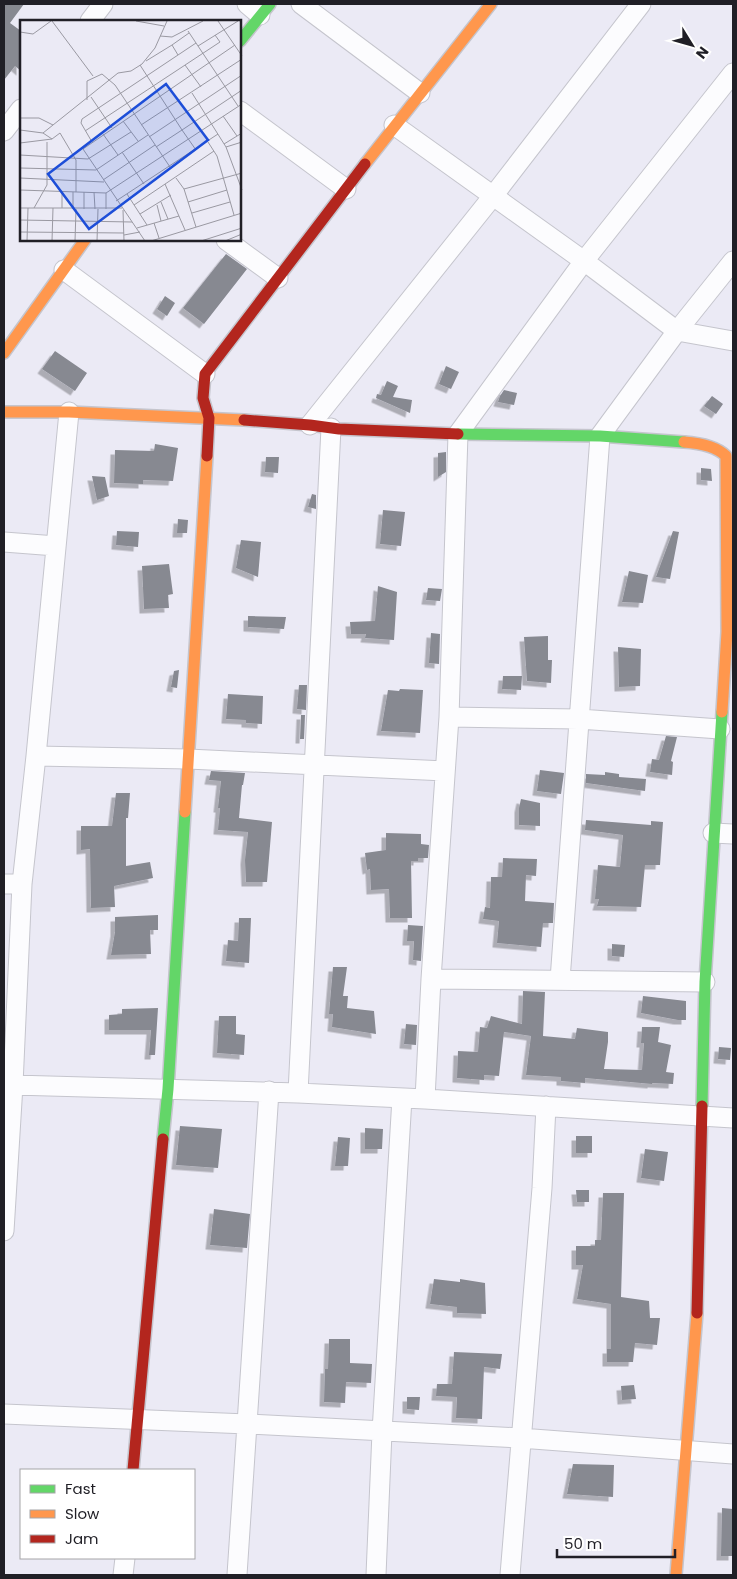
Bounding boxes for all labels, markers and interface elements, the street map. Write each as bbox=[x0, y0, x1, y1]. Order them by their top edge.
inset map bbox=[20, 20, 241, 241]
north arrow bbox=[667, 20, 717, 70]
text: N bbox=[691, 43, 714, 63]
legend bbox=[20, 1469, 195, 1559]
text: Fast bbox=[65, 1478, 96, 1499]
text: Slow bbox=[65, 1503, 100, 1524]
scale bar bbox=[557, 1526, 674, 1558]
text: Jam bbox=[65, 1528, 99, 1549]
text: 50 m bbox=[564, 1533, 602, 1554]

